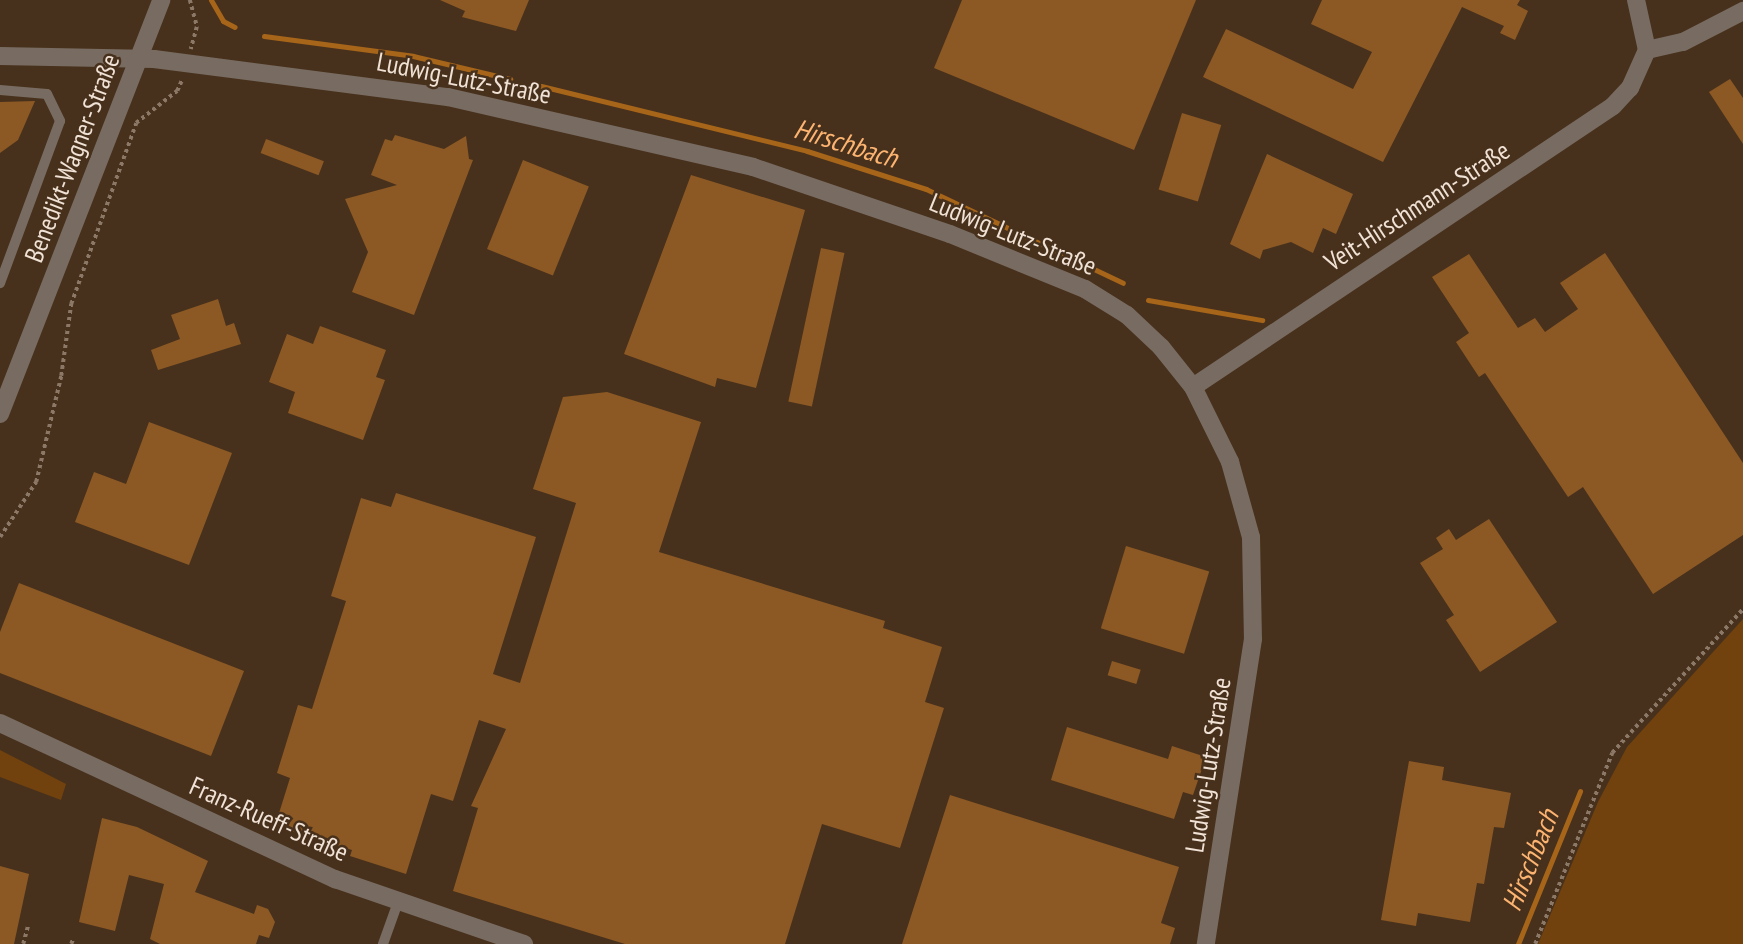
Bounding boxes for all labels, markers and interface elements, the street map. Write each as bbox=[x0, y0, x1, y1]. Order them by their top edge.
street label: Ludwig-Lutz-Straße bbox=[374, 46, 554, 110]
street label: Benedikt-Wagner-Straße bbox=[18, 50, 126, 266]
water label: Hirschbach bbox=[790, 111, 902, 175]
street label: Veit-Hirschmann-Straße bbox=[1319, 135, 1515, 277]
street label: Ludwig-Lutz-Straße bbox=[925, 186, 1101, 282]
street label: Ludwig-Lutz-Straße bbox=[1179, 675, 1237, 855]
street label: Franz-Rueff-Straße bbox=[185, 770, 353, 868]
water label: Hirschbach bbox=[1495, 804, 1565, 916]

